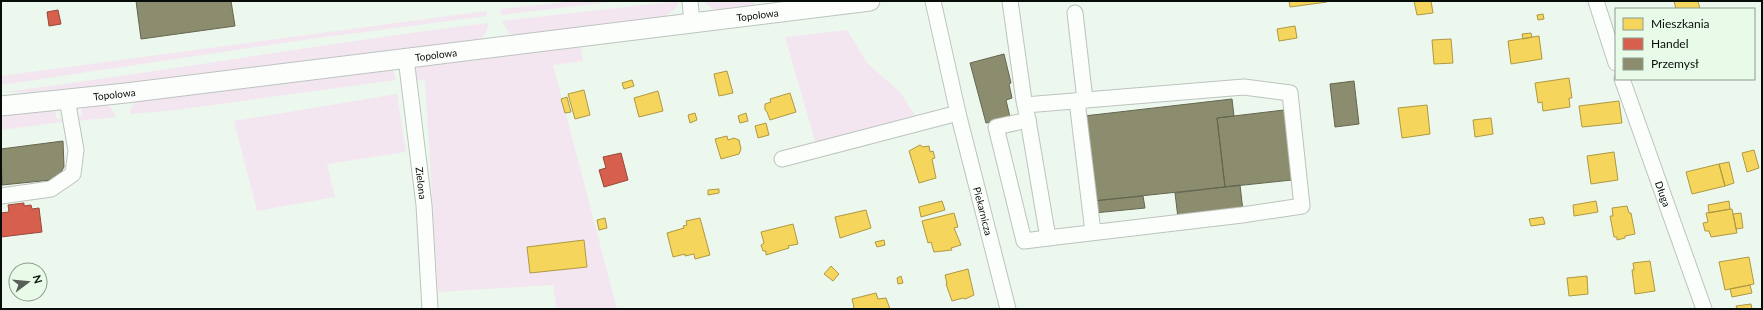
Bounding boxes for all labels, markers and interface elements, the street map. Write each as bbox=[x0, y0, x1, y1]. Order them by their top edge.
street label: Topolowa bbox=[736, 6, 779, 23]
legend bbox=[1615, 8, 1755, 80]
text: Mieszkania bbox=[1651, 16, 1710, 31]
text: Handel bbox=[1651, 36, 1689, 51]
street label: Topolowa bbox=[414, 46, 458, 63]
text: Przemysł bbox=[1651, 56, 1699, 71]
street label: Topolowa bbox=[93, 86, 136, 102]
street label: Zielona bbox=[413, 166, 429, 200]
street label: Długa bbox=[1653, 179, 1673, 208]
street label: Piekarnicza bbox=[971, 186, 995, 237]
north arrow bbox=[8, 262, 48, 302]
text: N bbox=[31, 273, 46, 285]

